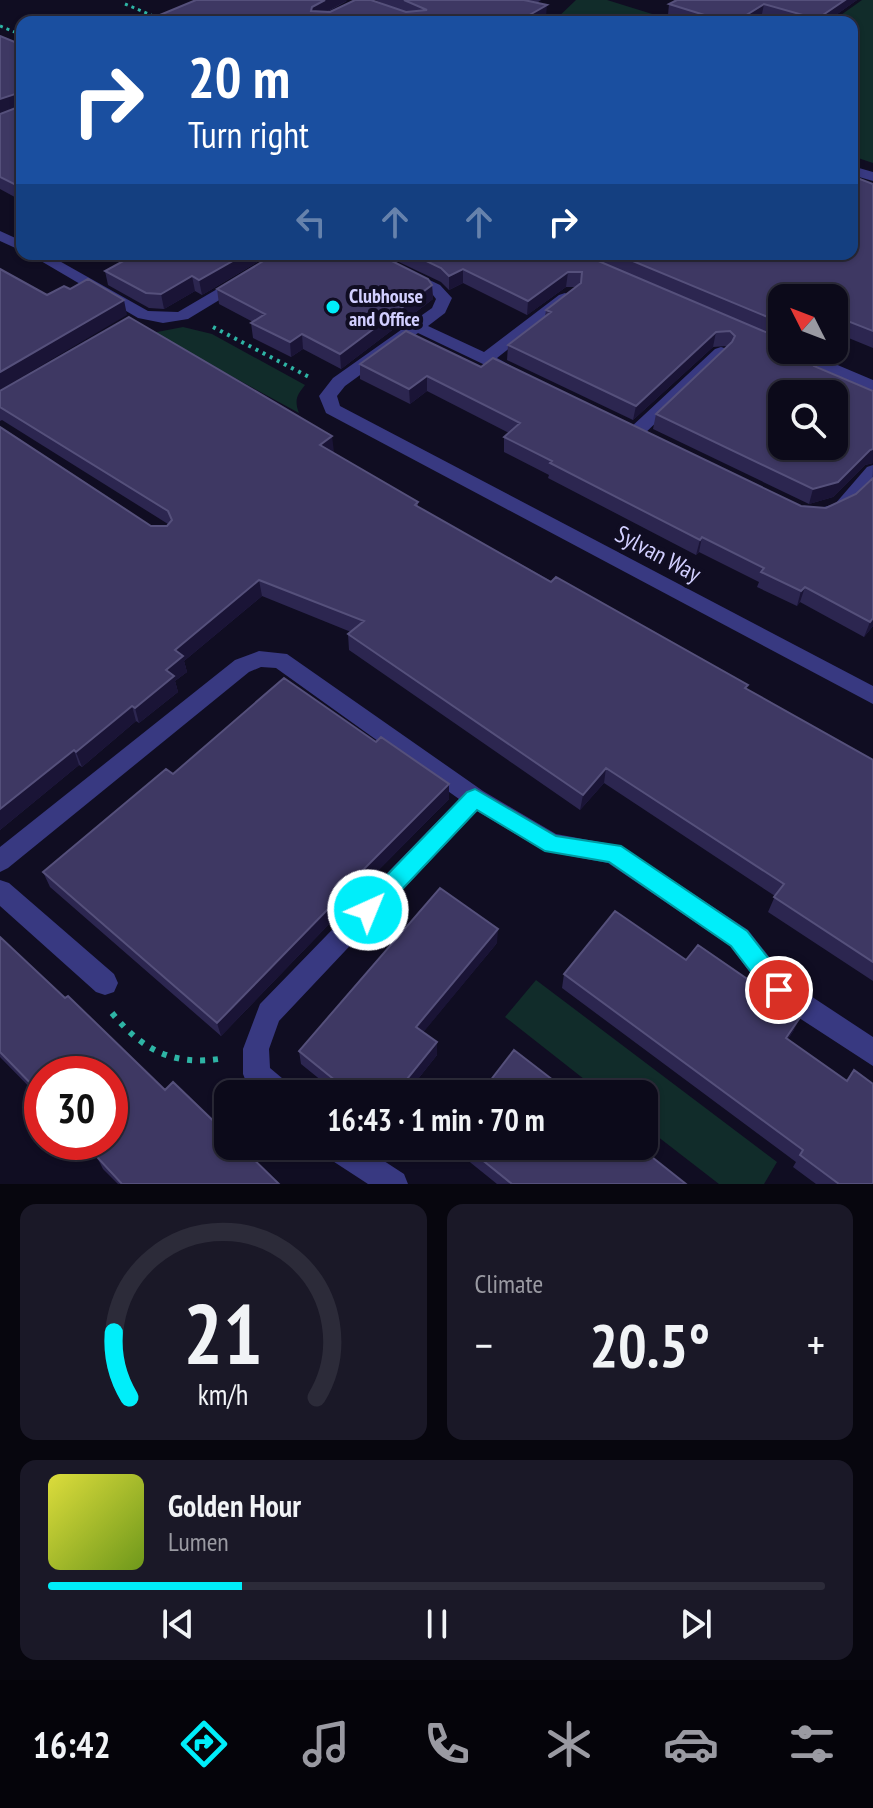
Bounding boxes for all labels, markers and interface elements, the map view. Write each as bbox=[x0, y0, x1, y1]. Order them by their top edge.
text: 20 m bbox=[188, 41, 290, 113]
icon: right bbox=[56, 48, 160, 152]
text: Turn right bbox=[188, 111, 309, 158]
icon: left bbox=[289, 200, 333, 244]
icon: ahead bbox=[373, 200, 417, 244]
icon: ahead bbox=[457, 200, 501, 244]
icon: right bbox=[541, 200, 585, 244]
place label: Clubhouse and Office bbox=[349, 283, 423, 332]
north arrow bbox=[768, 284, 848, 364]
map controls bbox=[768, 284, 848, 460]
marker: Clubhouse and Office bbox=[324, 298, 342, 316]
button: search bbox=[768, 380, 848, 460]
street label: Sylvan Way bbox=[610, 518, 707, 589]
position arrow bbox=[326, 868, 410, 952]
pin bbox=[745, 956, 813, 1024]
icon: arrive bbox=[757, 968, 801, 1012]
speed limit sign: 30 bbox=[24, 1056, 128, 1160]
text: 16:43 · 1 min · 70 m bbox=[327, 1100, 545, 1139]
text: Climate bbox=[475, 1267, 543, 1300]
text: 21 bbox=[183, 1279, 263, 1387]
text: 20.5° bbox=[589, 1306, 710, 1384]
text: − bbox=[475, 1316, 493, 1373]
text: + bbox=[807, 1316, 825, 1373]
text: km/h bbox=[198, 1376, 249, 1413]
text: Golden Hour bbox=[168, 1486, 301, 1525]
text: Lumen bbox=[168, 1525, 229, 1558]
icon: previous bbox=[156, 1602, 200, 1646]
icon: pause bbox=[415, 1602, 459, 1646]
icon: next bbox=[674, 1602, 718, 1646]
icon: directions bbox=[176, 1716, 232, 1772]
icon: music bbox=[298, 1716, 354, 1772]
icon: phone bbox=[419, 1716, 475, 1772]
icon: climate bbox=[541, 1716, 597, 1772]
icon: car bbox=[663, 1716, 719, 1772]
icon: filters bbox=[784, 1716, 840, 1772]
text: 16:42 bbox=[33, 1721, 111, 1768]

